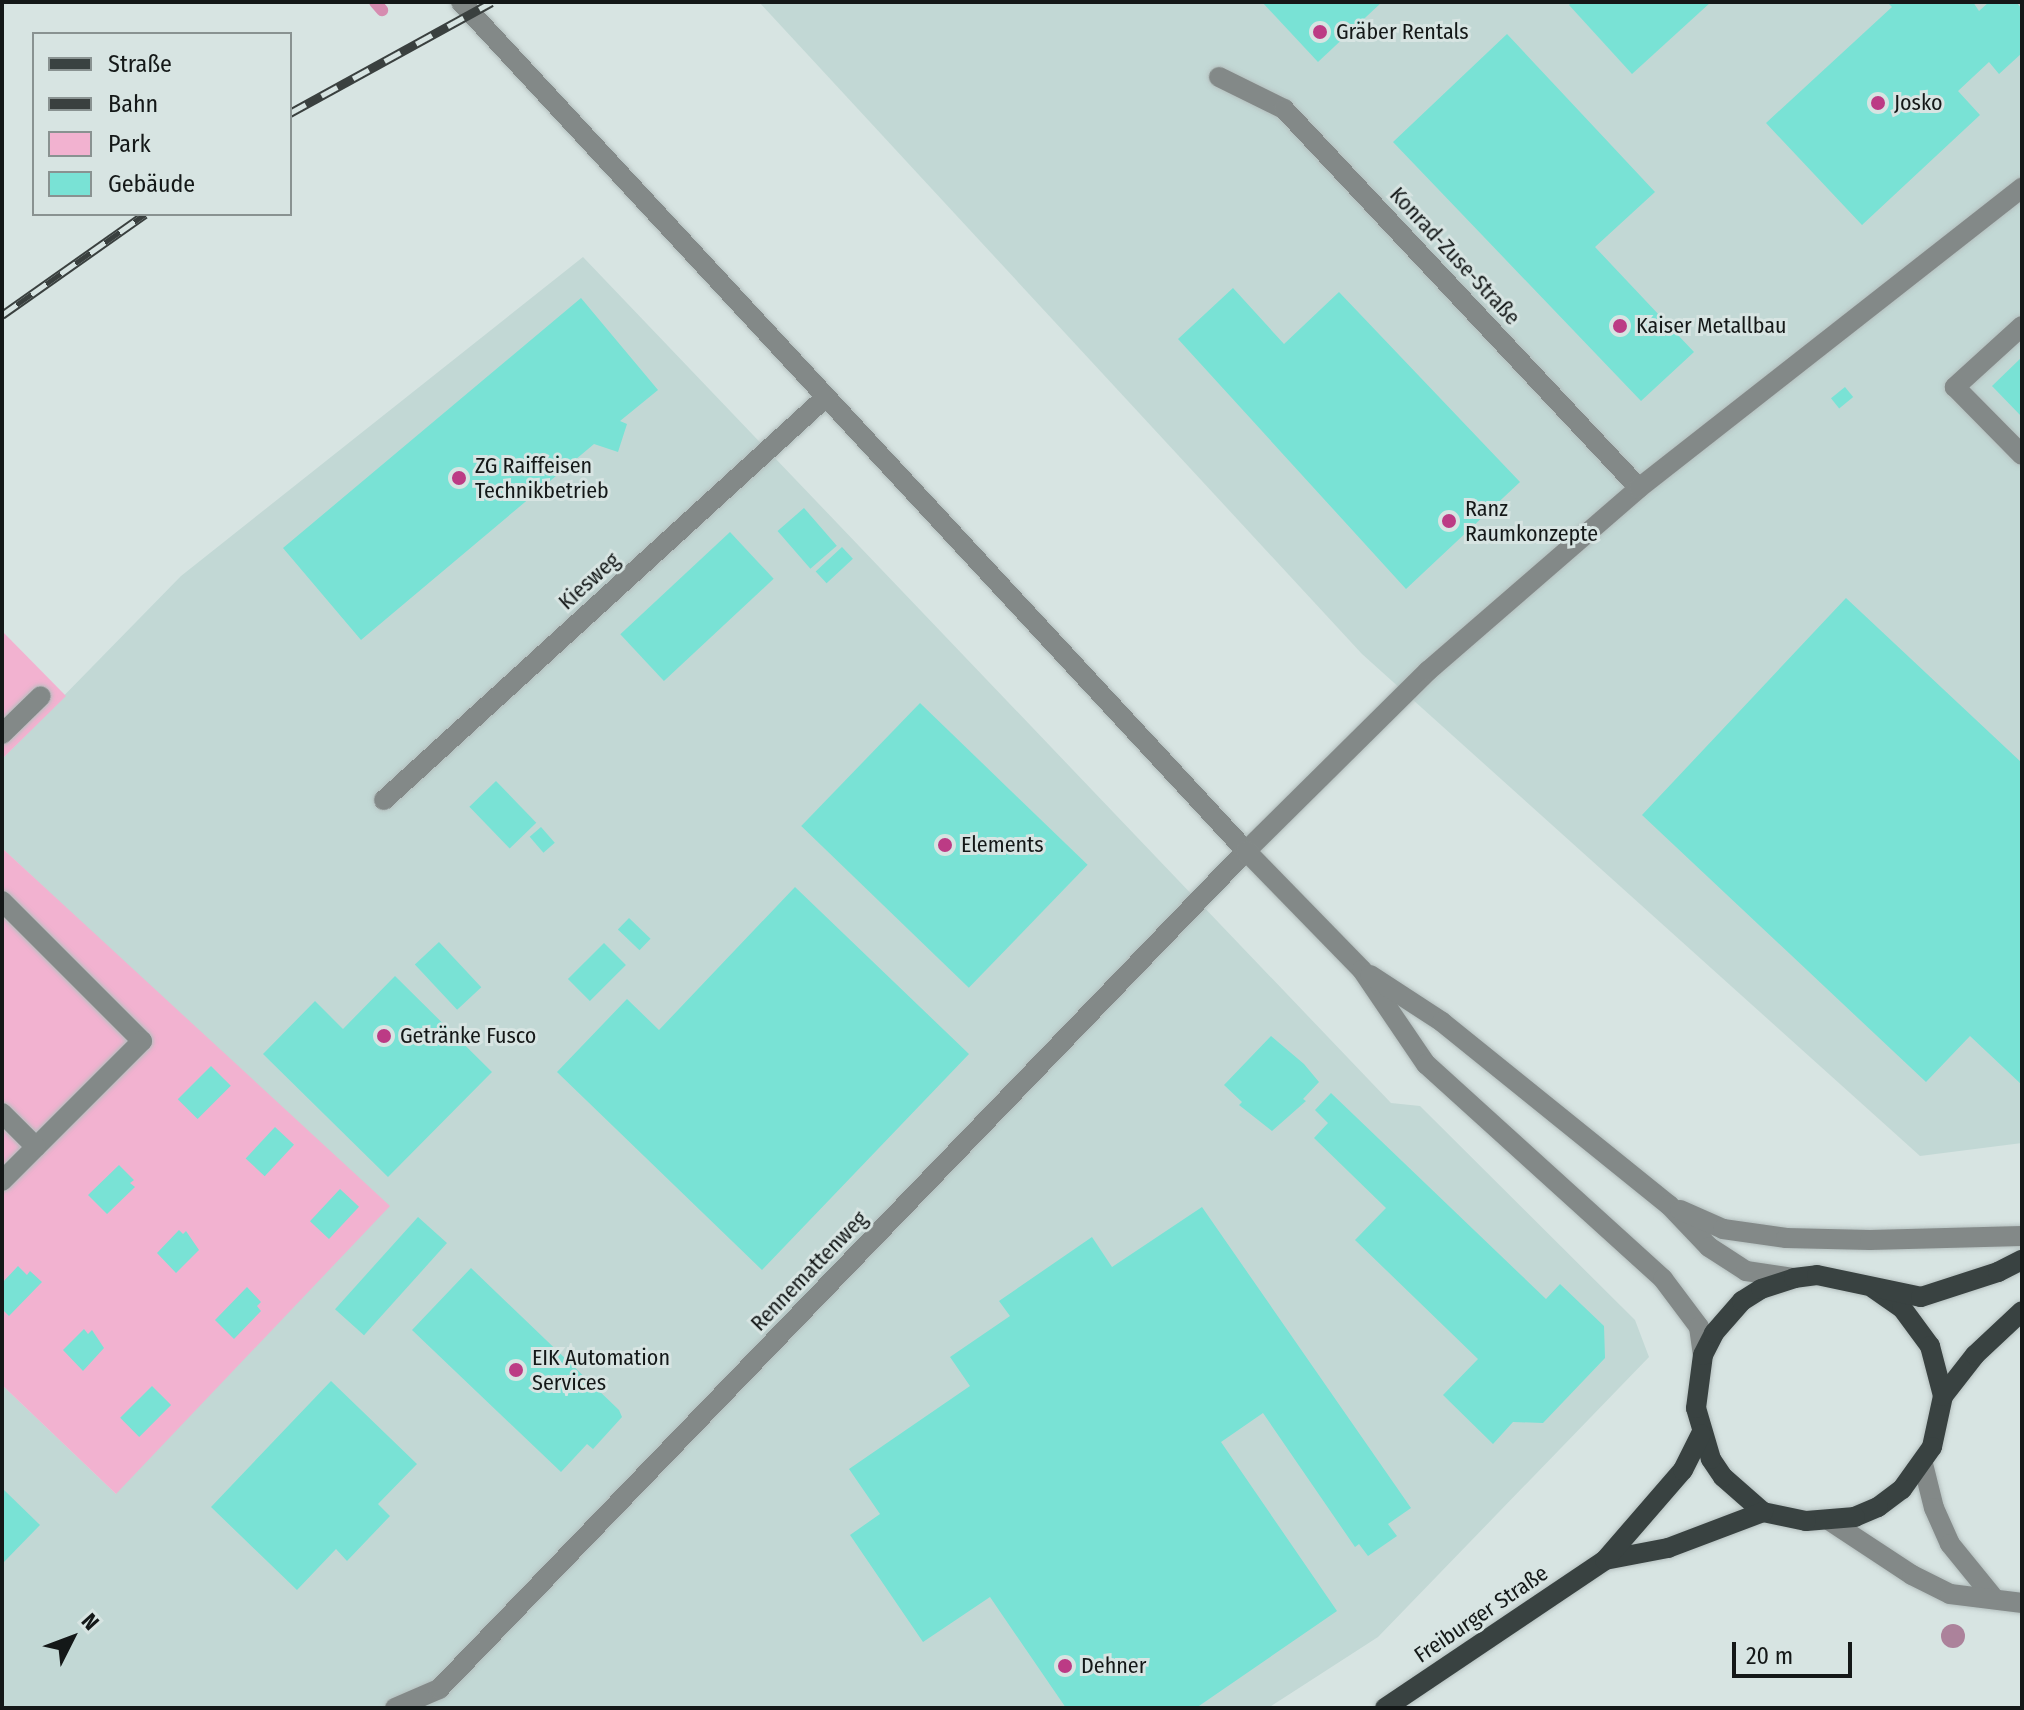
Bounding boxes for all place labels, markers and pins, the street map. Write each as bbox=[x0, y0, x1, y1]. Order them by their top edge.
place label: Gräber Rentals bbox=[1336, 19, 1469, 45]
marker: Gräber Rentals bbox=[1311, 23, 1329, 41]
place label: Josko bbox=[1894, 90, 1943, 116]
marker: Josko bbox=[1869, 94, 1887, 112]
place label: Kaiser Metallbau bbox=[1636, 313, 1786, 339]
marker: Kaiser Metallbau bbox=[1611, 317, 1629, 335]
place label: ZG Raiffeisen Technikbetrieb bbox=[475, 452, 609, 504]
marker: ZG Raiffeisen Technikbetrieb bbox=[450, 469, 468, 487]
place label: Ranz Raumkonzepte bbox=[1465, 495, 1598, 546]
marker: Ranz Raumkonzepte bbox=[1440, 512, 1458, 530]
place label: Elements bbox=[961, 832, 1044, 858]
marker: Elements bbox=[936, 836, 954, 854]
place label: Getränke Fusco bbox=[400, 1023, 536, 1049]
marker: Getränke Fusco bbox=[375, 1027, 393, 1045]
place label: EIK Automation Services bbox=[532, 1344, 670, 1396]
marker: EIK Automation Services bbox=[507, 1361, 525, 1379]
place label: Dehner bbox=[1081, 1653, 1146, 1679]
marker: Dehner bbox=[1056, 1657, 1074, 1675]

